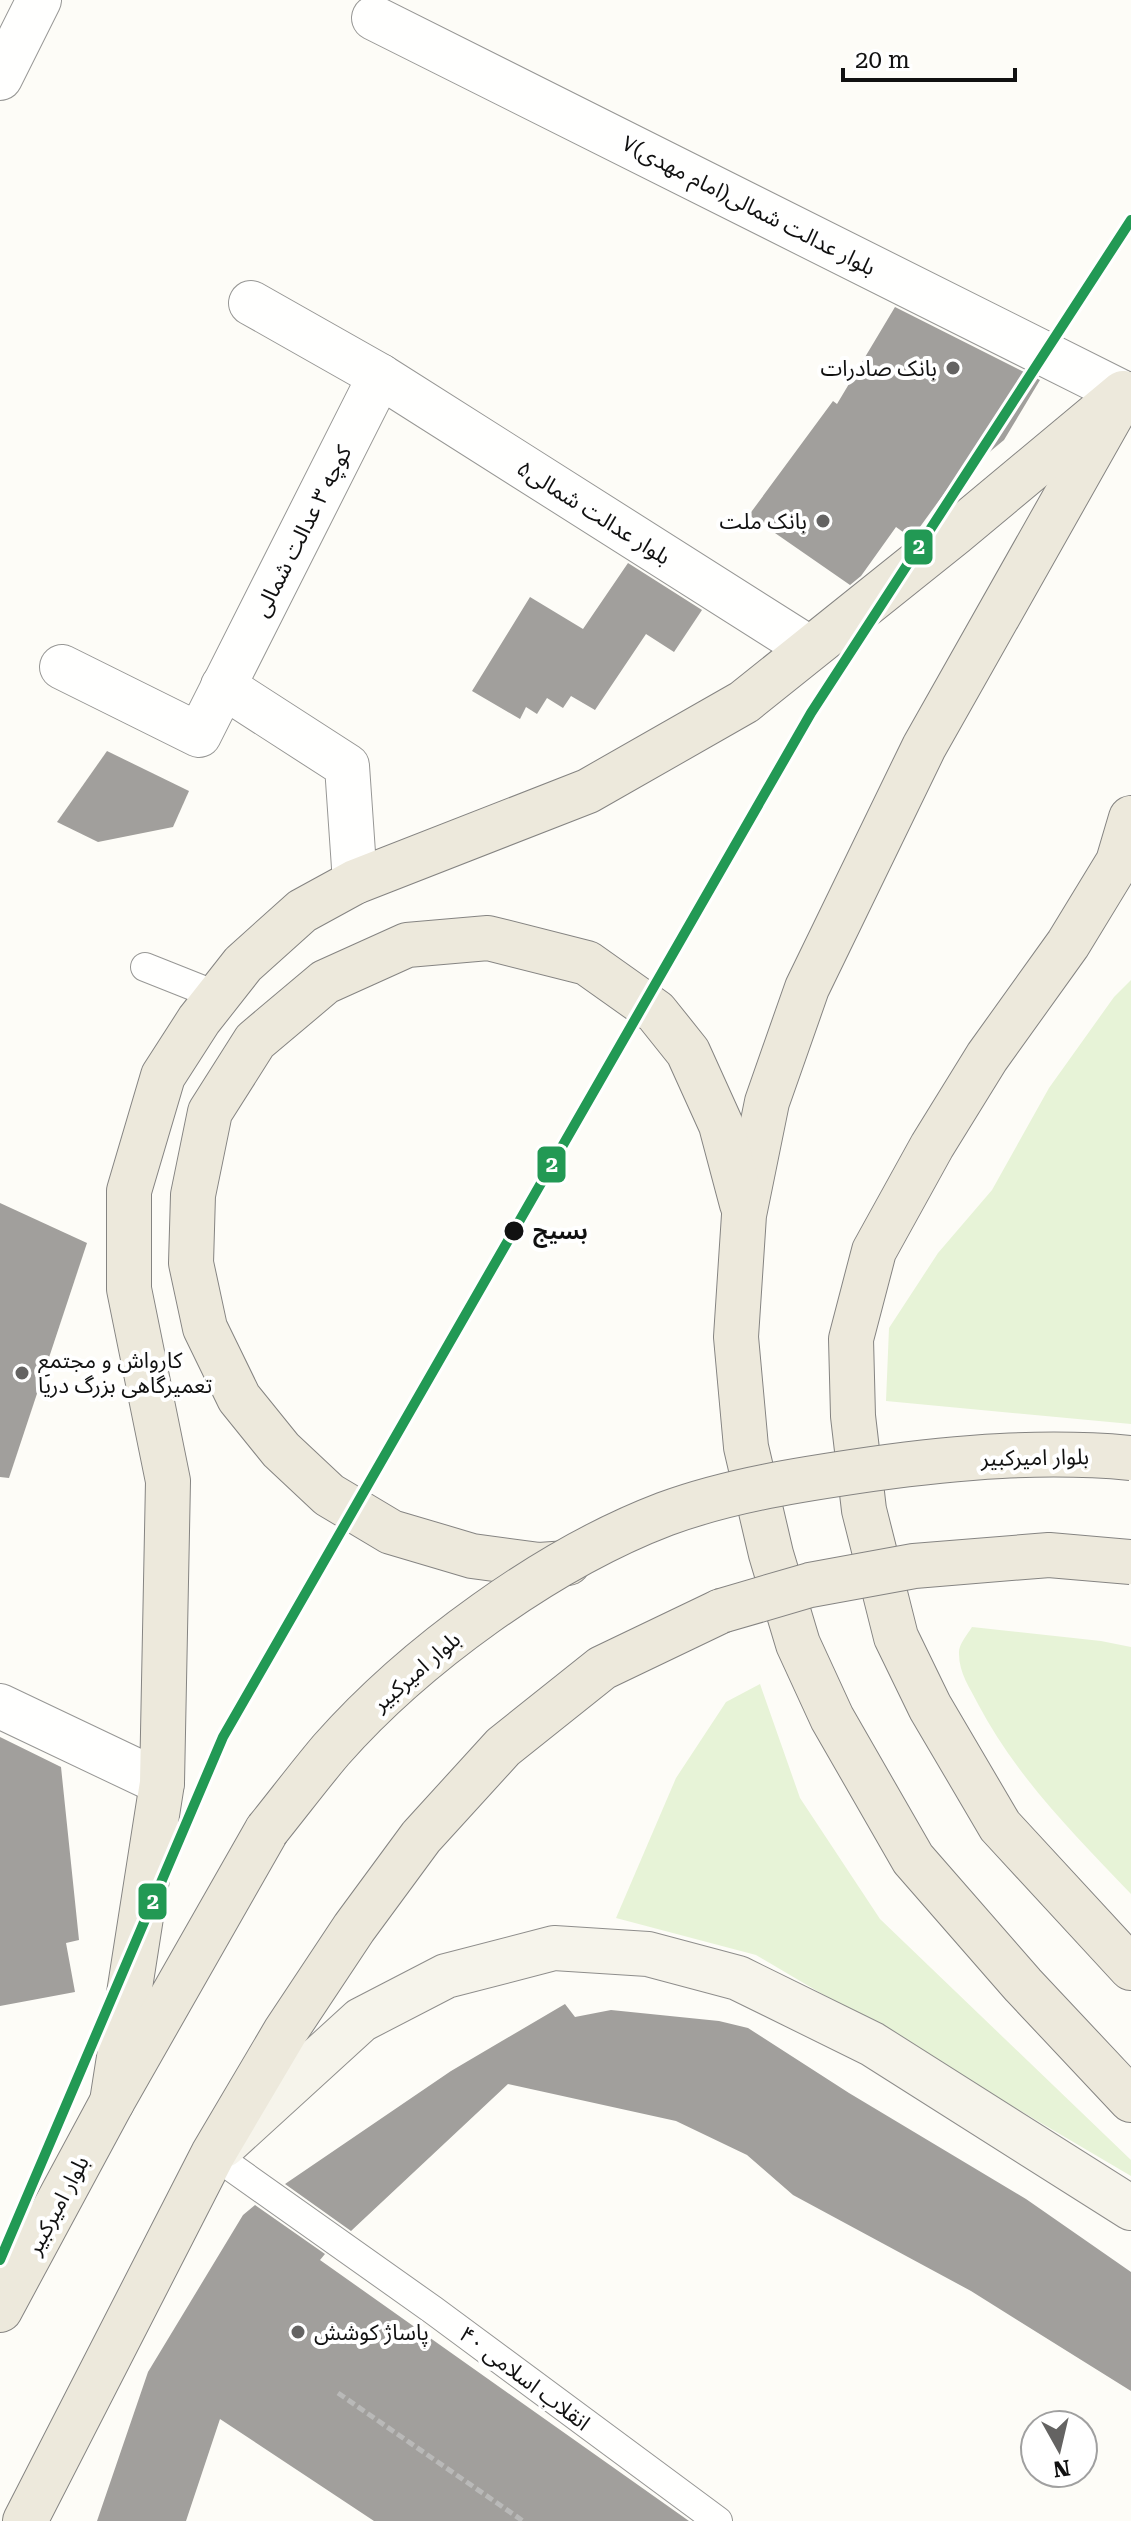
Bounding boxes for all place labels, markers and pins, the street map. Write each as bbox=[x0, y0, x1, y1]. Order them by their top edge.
place label: بانک صادرات bbox=[820, 356, 937, 382]
marker: بانک صادرات bbox=[944, 359, 962, 377]
place label: بانک ملت bbox=[720, 509, 807, 534]
marker: بانک ملت bbox=[814, 512, 832, 530]
marker: بسیج bbox=[502, 1219, 526, 1243]
place label: بسیج bbox=[533, 1219, 588, 1248]
place label: کارواش و مجتمع تعمیرگاهی بزرگ دریا bbox=[38, 1348, 212, 1399]
marker: کارواش و مجتمع تعمیرگاهی بزرگ دریا bbox=[13, 1364, 31, 1382]
place label: پاساژ کوشش bbox=[314, 2320, 429, 2347]
marker: پاساژ کوشش bbox=[289, 2323, 307, 2341]

